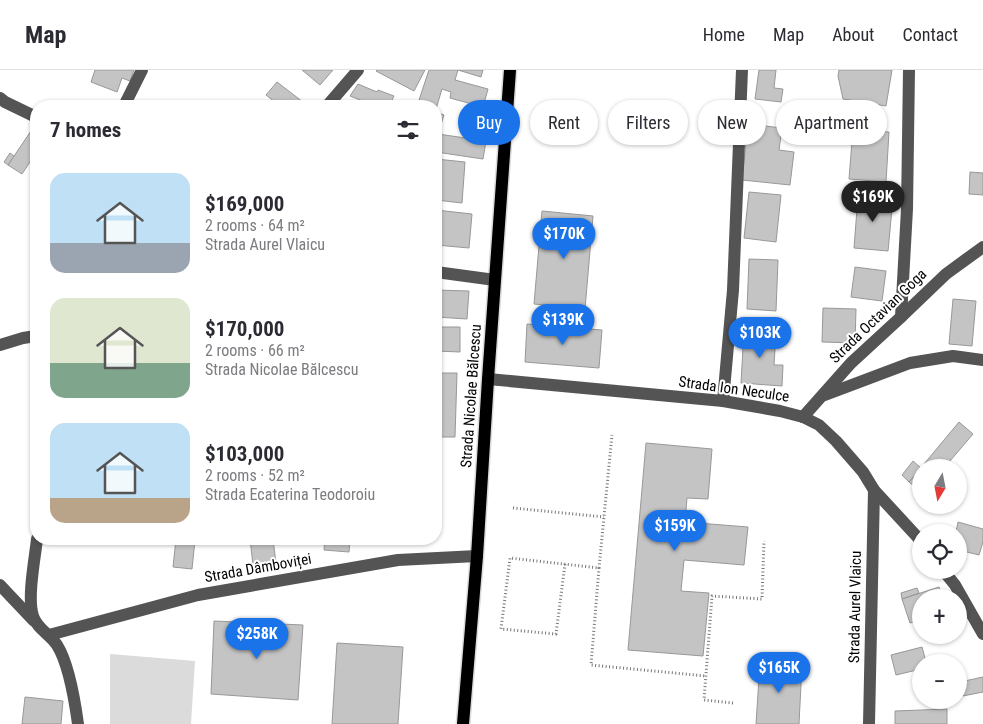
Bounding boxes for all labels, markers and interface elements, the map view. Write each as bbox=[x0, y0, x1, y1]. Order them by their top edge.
text: Map bbox=[25, 21, 66, 49]
text: Home bbox=[703, 24, 745, 45]
text: Map bbox=[773, 24, 804, 45]
text: About bbox=[832, 24, 874, 45]
text: Contact bbox=[902, 24, 958, 45]
chip: Buy bbox=[458, 100, 520, 145]
chip: Rent bbox=[530, 100, 598, 145]
chip: Filters bbox=[608, 100, 688, 145]
chip: New bbox=[698, 100, 766, 145]
chip: Apartment bbox=[776, 100, 887, 145]
icon: filters bbox=[394, 116, 422, 144]
text: 7 homes bbox=[50, 118, 121, 142]
pin: $169K bbox=[838, 180, 908, 223]
text: $169K bbox=[852, 187, 894, 206]
text: $169,000 bbox=[205, 192, 284, 216]
icon: home bbox=[90, 193, 150, 253]
text: 2 rooms · 64 m² bbox=[205, 216, 305, 235]
pin: $170K bbox=[529, 218, 599, 260]
text: $170K bbox=[543, 224, 585, 243]
text: Strada Aurel Vlaicu bbox=[205, 235, 325, 254]
street label: Strada Octavian Goga bbox=[826, 265, 930, 367]
pin: $139K bbox=[528, 304, 598, 346]
text: $139K bbox=[542, 310, 584, 329]
pin: $103K bbox=[725, 316, 795, 359]
text: $170,000 bbox=[205, 317, 284, 341]
icon: home bbox=[90, 318, 150, 378]
text: $103K bbox=[739, 323, 781, 342]
street label: Strada Nicolae Bălcescu bbox=[457, 324, 485, 468]
text: 2 rooms · 66 m² bbox=[205, 341, 305, 360]
text: Strada Nicolae Bălcescu bbox=[205, 360, 358, 379]
street label: Strada Ion Neculce bbox=[677, 372, 791, 406]
text: $103,000 bbox=[205, 442, 284, 466]
icon: home bbox=[90, 443, 150, 503]
north arrow bbox=[912, 459, 968, 514]
map controls bbox=[912, 459, 967, 709]
text: 2 rooms · 52 m² bbox=[205, 466, 305, 485]
text: Strada Ecaterina Teodoroiu bbox=[205, 485, 375, 504]
pin: $159K bbox=[640, 510, 710, 552]
text: $159K bbox=[654, 516, 696, 535]
button: locate bbox=[912, 524, 967, 579]
street label: Strada Dâmboviței bbox=[203, 550, 313, 586]
street label: Strada Aurel Vlaicu bbox=[845, 551, 865, 663]
button: + bbox=[912, 589, 967, 644]
pin: $258K bbox=[222, 618, 292, 660]
text: $258K bbox=[236, 624, 278, 643]
pin: $165K bbox=[744, 652, 814, 694]
button: − bbox=[912, 654, 967, 709]
text: $165K bbox=[758, 658, 800, 677]

